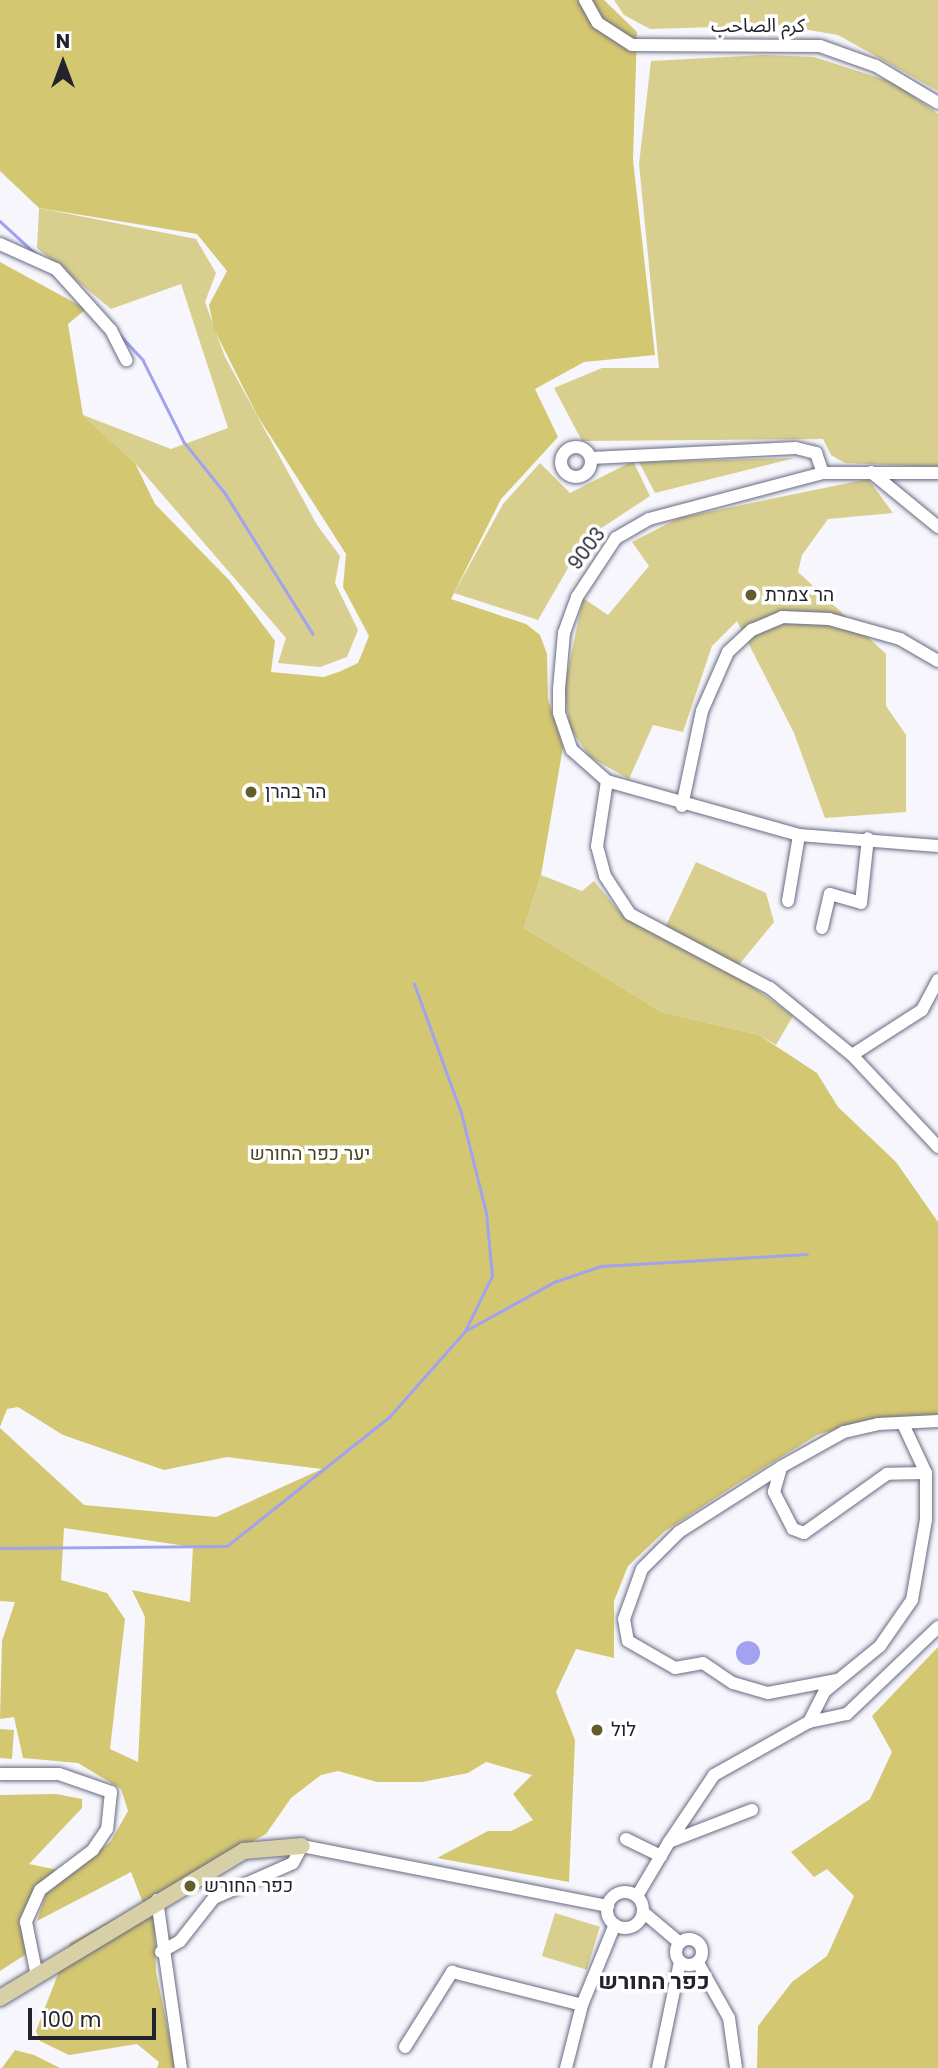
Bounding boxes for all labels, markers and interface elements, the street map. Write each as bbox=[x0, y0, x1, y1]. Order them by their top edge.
street label: كرم الصاحب bbox=[711, 15, 805, 37]
north arrow bbox=[28, 28, 98, 98]
text: N bbox=[56, 28, 70, 55]
street label: 9003 bbox=[564, 523, 610, 575]
place label: הר צמרת bbox=[765, 584, 834, 606]
marker: הר צמרת bbox=[743, 587, 759, 603]
place label: הר בהרן bbox=[265, 781, 327, 803]
marker: הר בהרן bbox=[243, 784, 259, 800]
park label: יער כפר החורש bbox=[250, 1143, 370, 1165]
place label: לול bbox=[611, 1719, 636, 1741]
marker: לול bbox=[589, 1722, 605, 1738]
place label: כפר החורש bbox=[204, 1875, 293, 1897]
marker: כפר החורש bbox=[182, 1878, 198, 1894]
district label: כפר החורש bbox=[598, 1967, 710, 1995]
scale bar bbox=[32, 1994, 159, 2038]
text: 100 m bbox=[41, 2005, 101, 2034]

